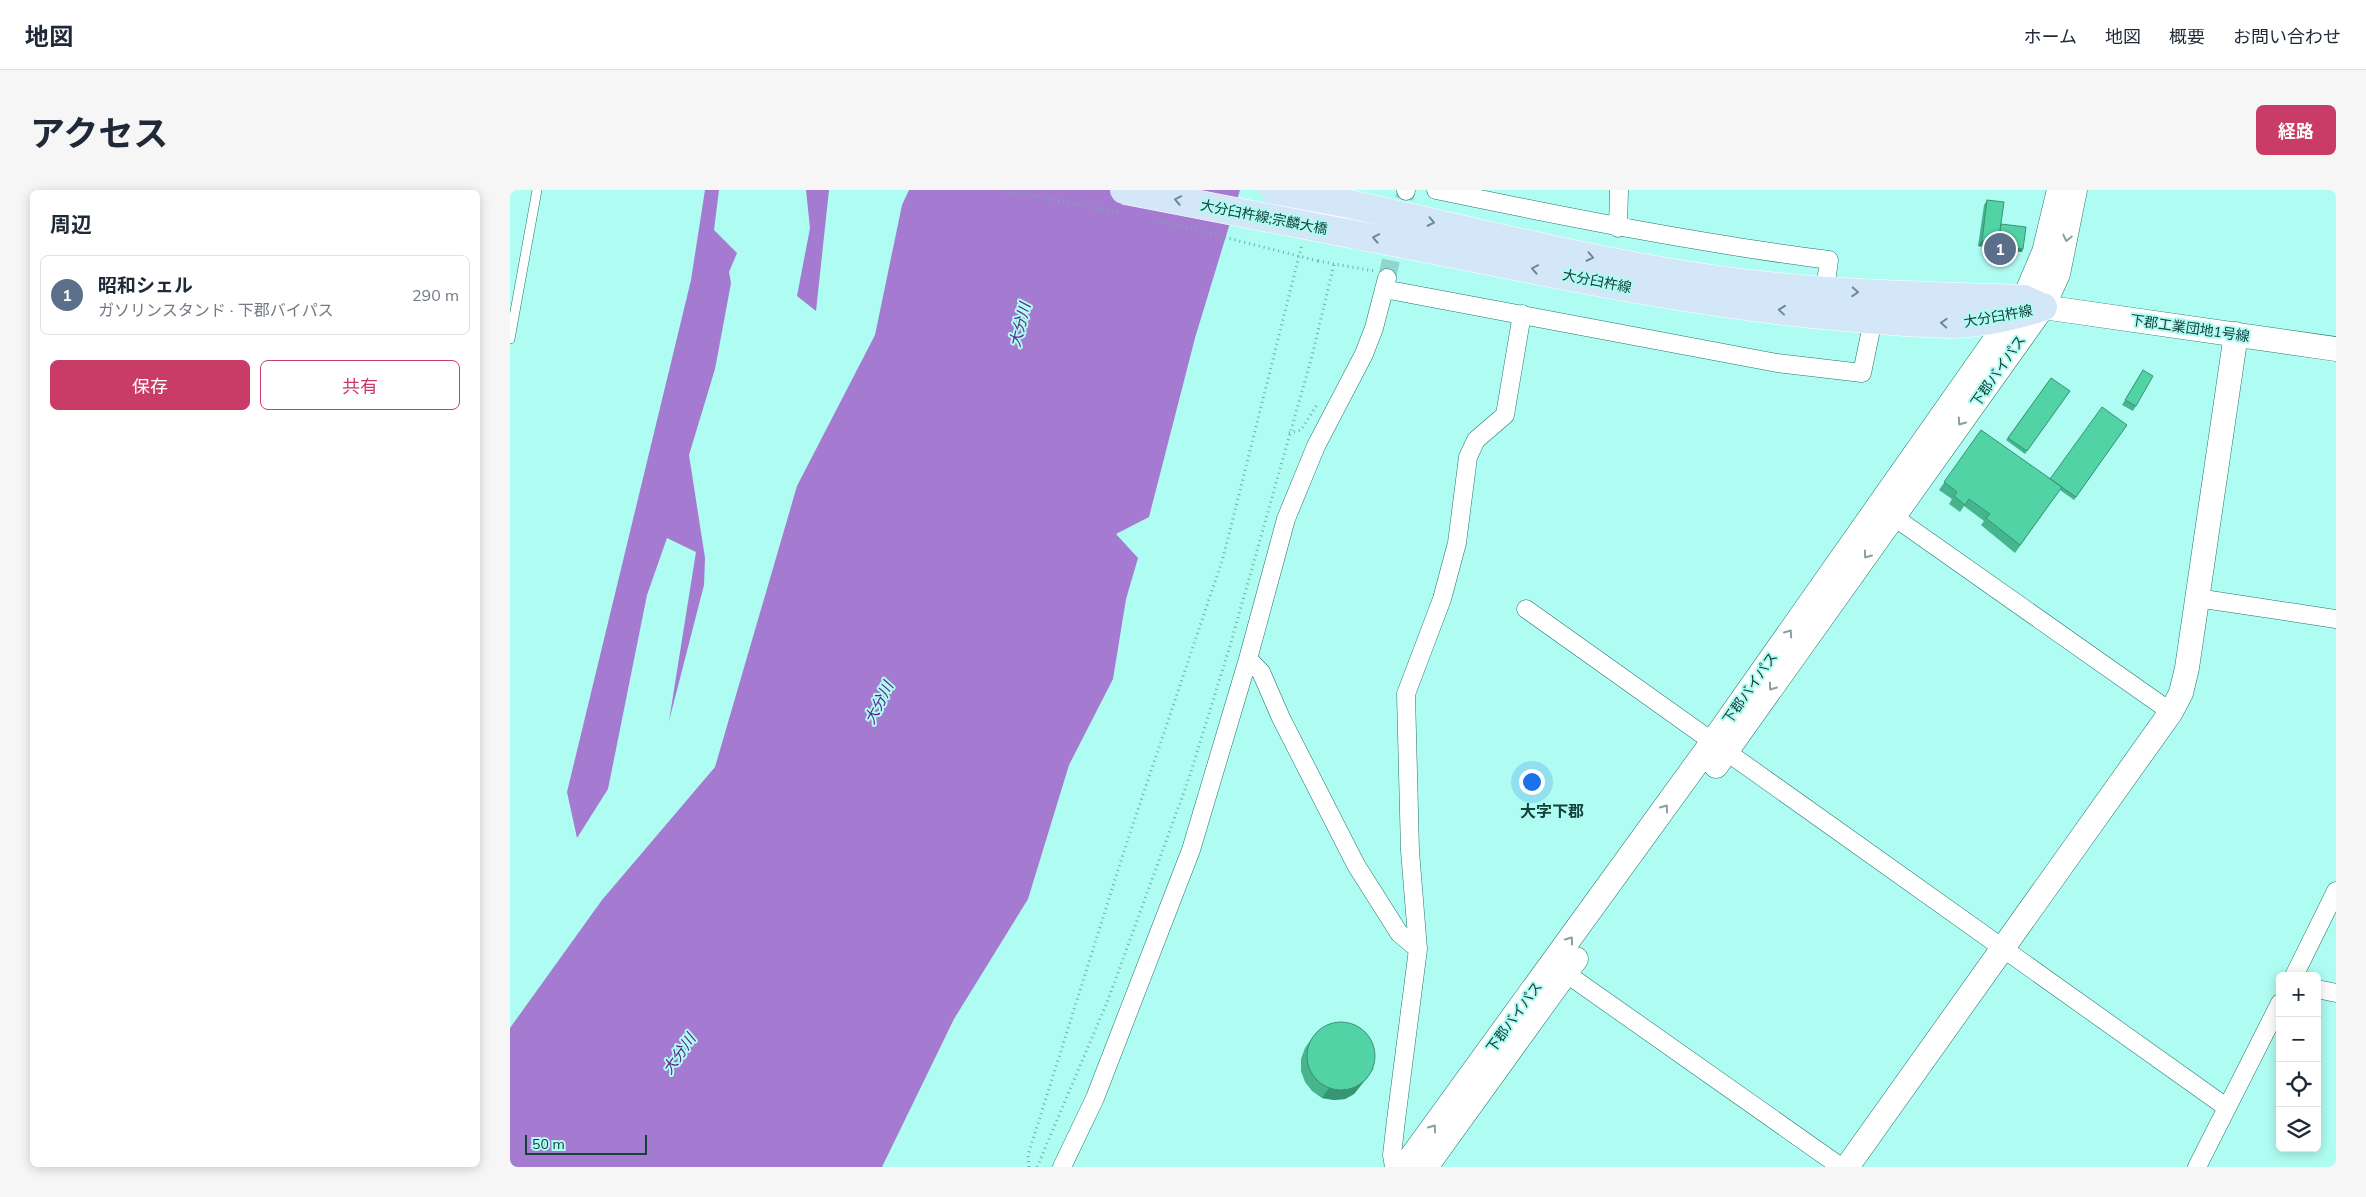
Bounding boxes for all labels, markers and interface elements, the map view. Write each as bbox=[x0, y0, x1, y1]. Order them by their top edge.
text: 地図 bbox=[25, 21, 73, 51]
text: ホーム bbox=[2024, 25, 2077, 48]
text: 地図 bbox=[2105, 25, 2141, 48]
text: 概要 bbox=[2169, 25, 2205, 48]
text: お問い合わせ bbox=[2233, 25, 2341, 48]
button: 経路 bbox=[2256, 105, 2336, 155]
text: アクセス bbox=[30, 111, 168, 155]
one-way arrow bbox=[1173, 196, 1182, 206]
street label: 大分臼杵線;宗麟大橋 bbox=[1199, 196, 1329, 238]
text: 周辺 bbox=[50, 211, 92, 237]
one-way arrow bbox=[1427, 216, 1436, 227]
pin: 1 bbox=[1984, 230, 2016, 268]
one-way arrow bbox=[1371, 234, 1380, 244]
one-way arrow bbox=[2062, 234, 2073, 242]
one-way arrow bbox=[1586, 251, 1594, 261]
one-way arrow bbox=[1531, 264, 1540, 275]
street label: 大分臼杵線 bbox=[1561, 265, 1633, 297]
text: 昭和シェル bbox=[98, 273, 193, 297]
text: 1 bbox=[62, 285, 72, 305]
text: 290 m bbox=[412, 285, 459, 305]
one-way arrow bbox=[1851, 287, 1859, 298]
water label: 大分川 bbox=[1005, 299, 1035, 349]
text: ガソリンスタンド · 下郡バイパス bbox=[98, 300, 333, 320]
street label: 大分臼杵線 bbox=[1962, 301, 2034, 331]
one-way arrow bbox=[1777, 305, 1785, 316]
street label: 下郡工業団地1号線 bbox=[2129, 311, 2251, 345]
one-way arrow bbox=[1939, 318, 1947, 329]
street label: 下郡バイパス bbox=[1967, 332, 2029, 410]
button: 保存 bbox=[50, 360, 250, 410]
button: 共有 bbox=[260, 360, 460, 410]
one-way arrow bbox=[1958, 417, 1967, 426]
one-way arrow bbox=[1864, 549, 1873, 559]
one-way arrow bbox=[1783, 629, 1792, 638]
street label: 下郡バイパス bbox=[1719, 649, 1781, 727]
water label: 大分川 bbox=[860, 677, 898, 727]
one-way arrow bbox=[1769, 681, 1778, 691]
your location bbox=[1519, 769, 1545, 795]
district label: 大字下郡 bbox=[1520, 801, 1584, 821]
one-way arrow bbox=[1659, 804, 1668, 814]
one-way arrow bbox=[1564, 936, 1573, 946]
map controls bbox=[2276, 972, 2321, 1152]
button: + bbox=[2276, 972, 2321, 1017]
street label: 下郡バイパス bbox=[1482, 978, 1546, 1056]
button: − bbox=[2276, 1017, 2321, 1062]
water label: 大分川 bbox=[658, 1028, 700, 1078]
button: locate bbox=[2276, 1062, 2321, 1107]
button: layers bbox=[2276, 1107, 2321, 1152]
one-way arrow bbox=[1427, 1124, 1436, 1134]
scale bar bbox=[525, 1132, 648, 1155]
text: 50 m bbox=[532, 1135, 565, 1153]

